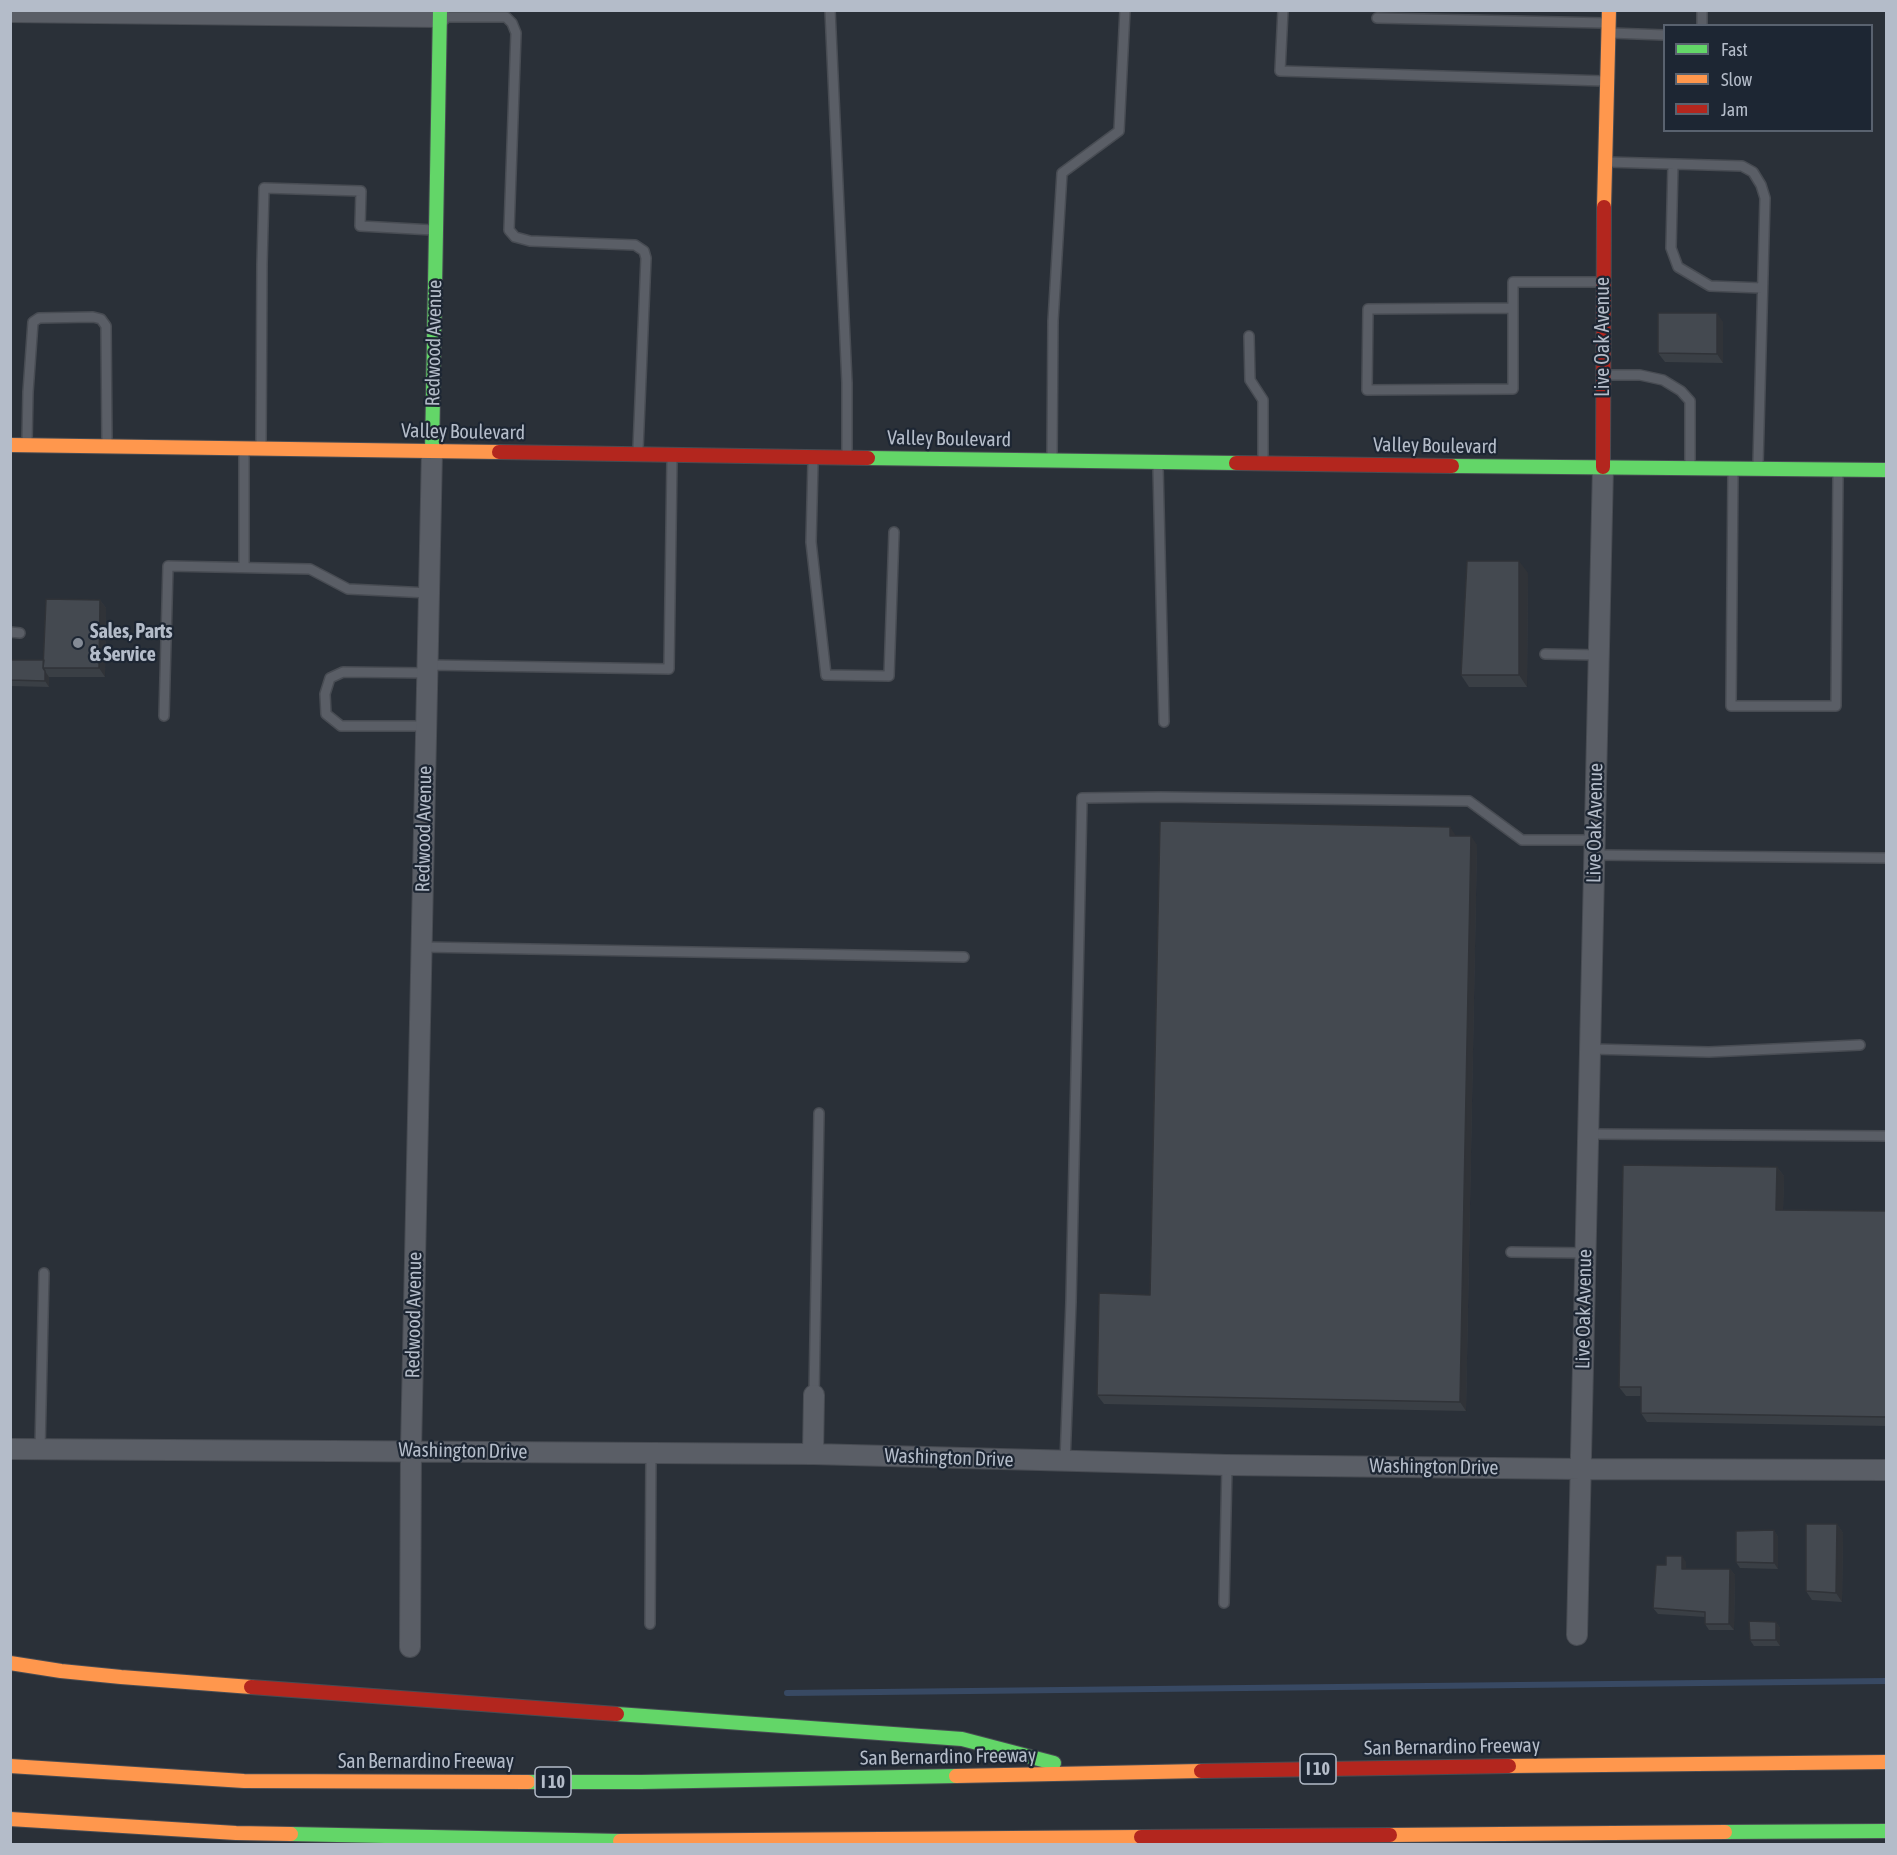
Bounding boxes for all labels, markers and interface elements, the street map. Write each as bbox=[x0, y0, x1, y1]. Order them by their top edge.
legend bbox=[1663, 24, 1873, 132]
text: Fast bbox=[1721, 39, 1748, 60]
text: Slow bbox=[1721, 69, 1752, 90]
text: Jam bbox=[1721, 99, 1748, 120]
street label: Live Oak Avenue bbox=[1591, 277, 1615, 397]
street label: Redwood Avenue bbox=[421, 280, 447, 406]
street label: Valley Boulevard bbox=[401, 419, 525, 445]
street label: Valley Boulevard bbox=[887, 426, 1011, 452]
street label: Valley Boulevard bbox=[1373, 433, 1497, 459]
place label: Sales, Parts & Service bbox=[90, 620, 172, 667]
marker: Sales, Parts & Service bbox=[71, 636, 85, 650]
street label: Live Oak Avenue bbox=[1582, 763, 1608, 883]
street label: Redwood Avenue bbox=[411, 766, 437, 892]
street label: Live Oak Avenue bbox=[1571, 1249, 1597, 1369]
street label: Redwood Avenue bbox=[401, 1252, 427, 1378]
street label: Washington Drive bbox=[398, 1438, 528, 1464]
street label: Washington Drive bbox=[884, 1444, 1014, 1472]
street label: Washington Drive bbox=[1369, 1454, 1499, 1480]
street label: San Bernardino Freeway bbox=[1364, 1733, 1540, 1761]
street label: San Bernardino Freeway bbox=[860, 1743, 1036, 1771]
street label: San Bernardino Freeway bbox=[338, 1750, 514, 1774]
road number: I 10 bbox=[1300, 1754, 1336, 1784]
road number: I 10 bbox=[535, 1767, 571, 1797]

